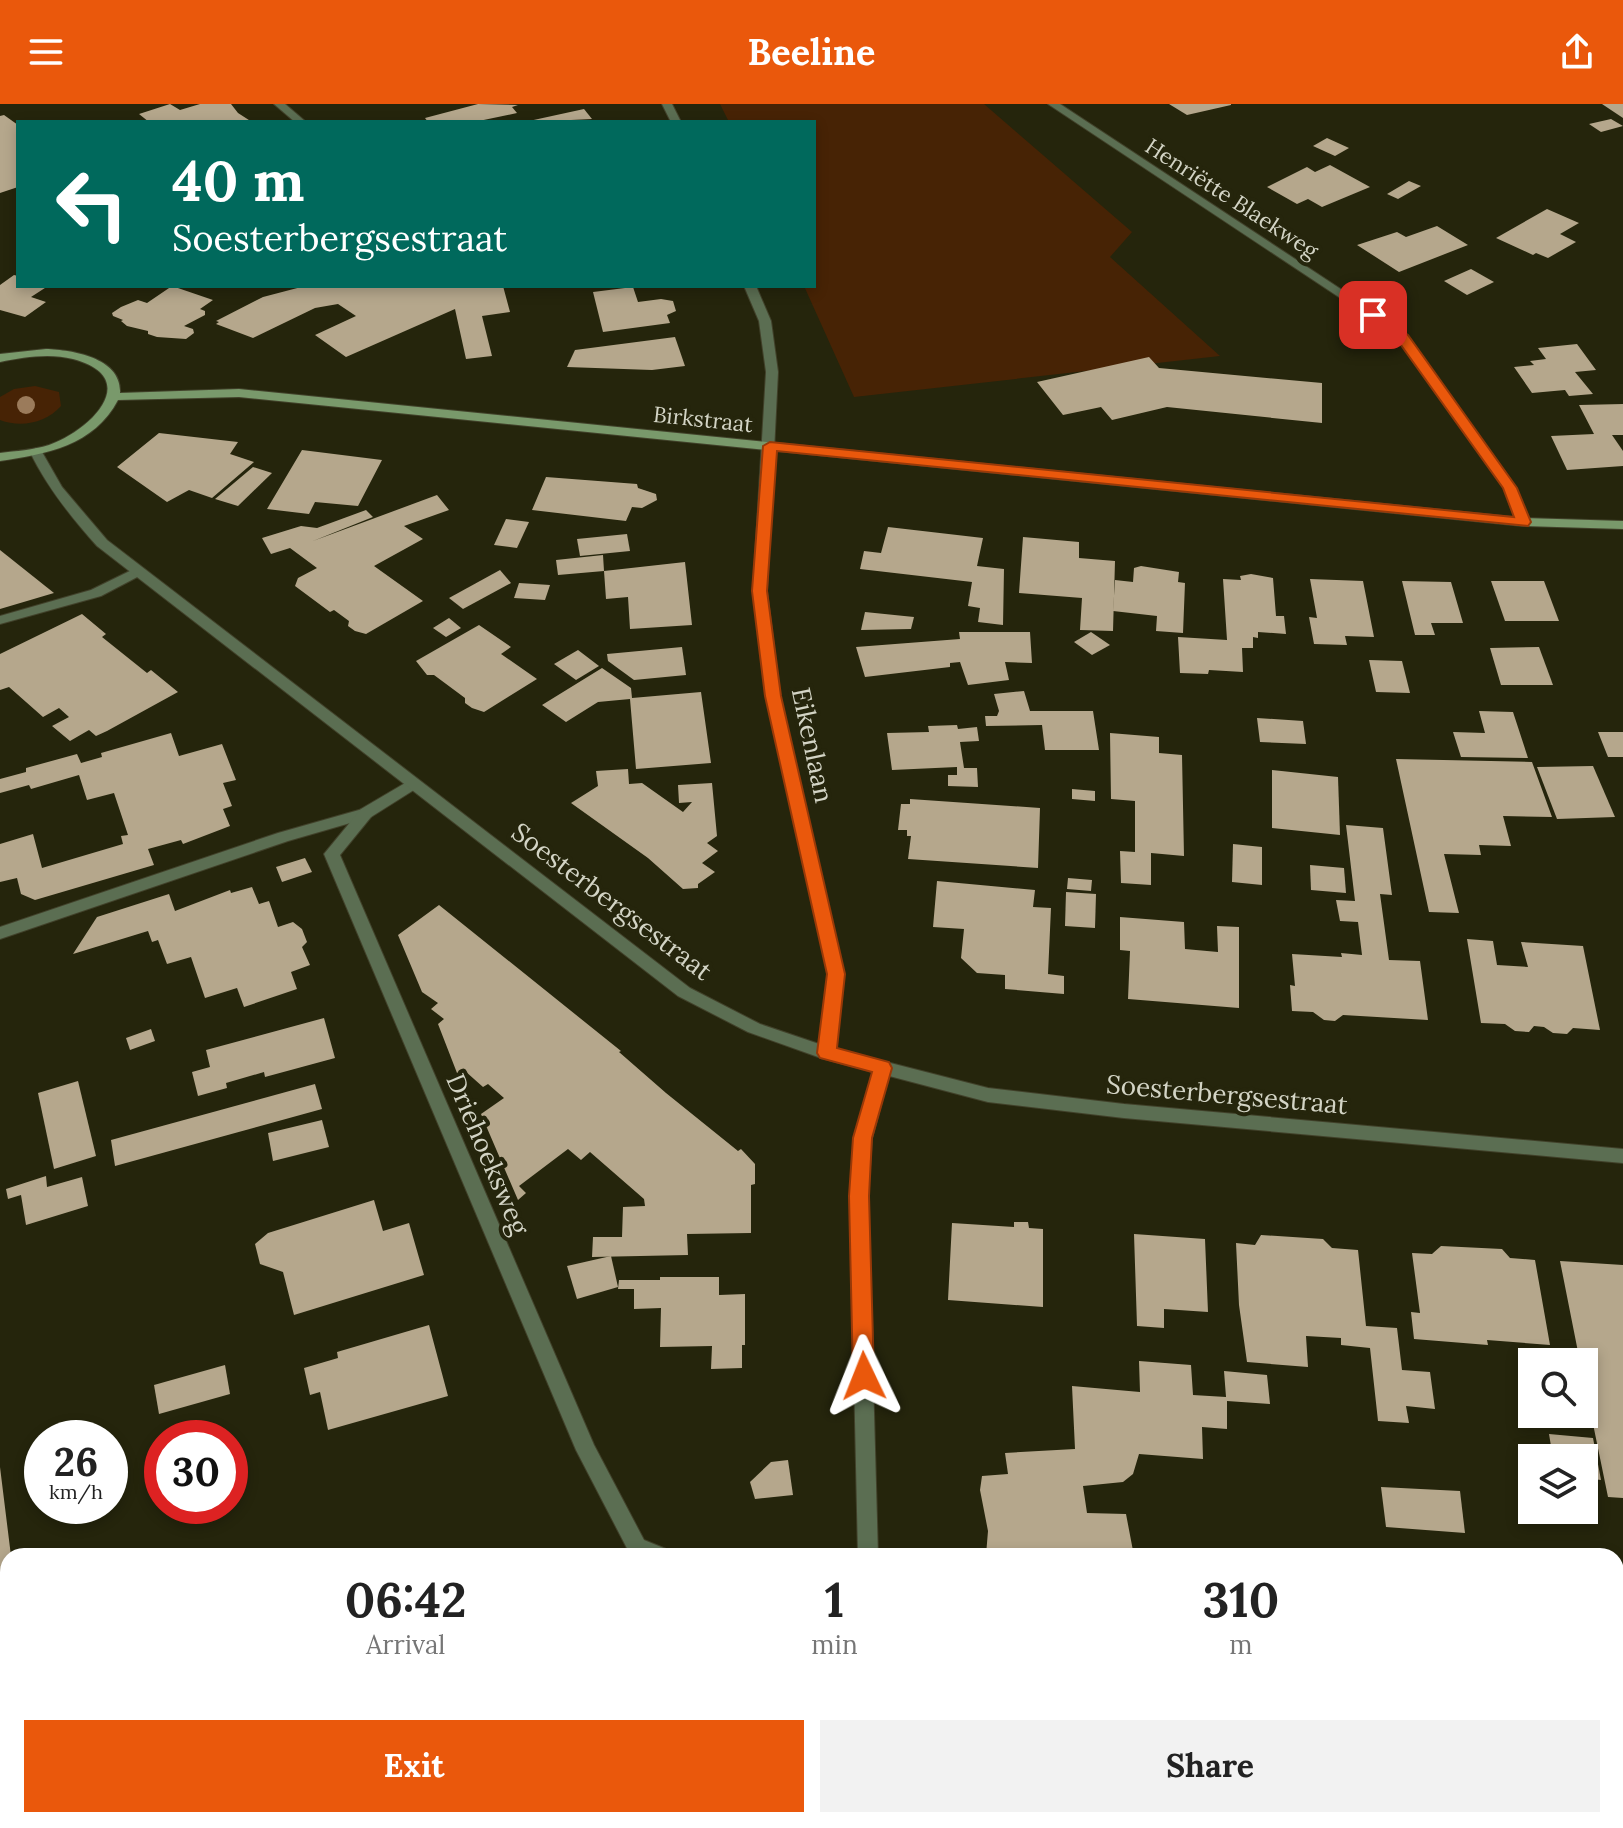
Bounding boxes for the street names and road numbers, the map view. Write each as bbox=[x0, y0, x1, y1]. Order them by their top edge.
street label: Henriëtte Blaekweg bbox=[1140, 132, 1324, 265]
street label: Birkstraat bbox=[652, 400, 755, 438]
street label: Eikenlaan bbox=[785, 684, 841, 806]
street label: Soesterbergsestraat bbox=[505, 815, 719, 987]
street label: Soesterbergsestraat bbox=[1105, 1067, 1349, 1121]
street label: Driehoeksweg bbox=[439, 1068, 537, 1240]

